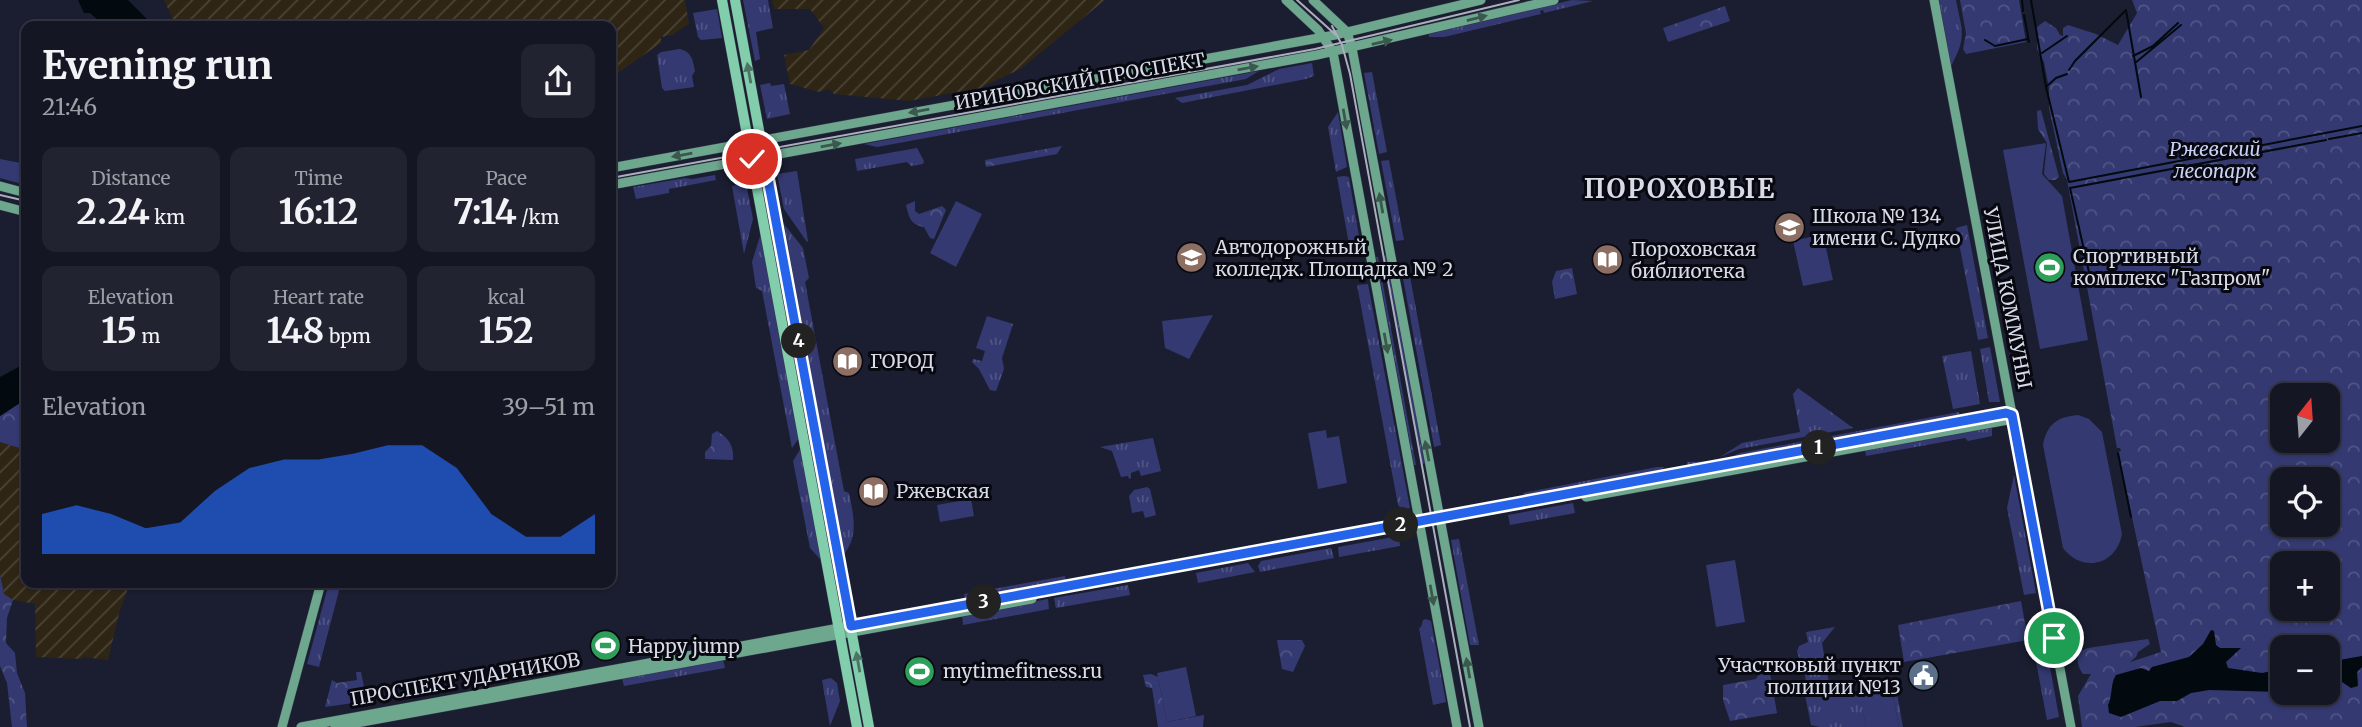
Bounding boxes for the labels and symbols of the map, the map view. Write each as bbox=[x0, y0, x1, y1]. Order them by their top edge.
one-way arrow bbox=[1466, 13, 1488, 24]
one-way arrow bbox=[1371, 36, 1393, 47]
street label: ИРИНОВСКИЙ ПРОСПЕКТ bbox=[953, 47, 1207, 115]
one-way arrow bbox=[743, 62, 754, 84]
one-way arrow bbox=[1237, 62, 1259, 73]
one-way arrow bbox=[908, 106, 930, 117]
one-way arrow bbox=[1340, 108, 1351, 130]
pin bbox=[722, 129, 782, 189]
park label: Ржевский лесопарк bbox=[2169, 137, 2261, 183]
one-way arrow bbox=[820, 139, 842, 150]
one-way arrow bbox=[671, 150, 693, 161]
district label: ПОРОХОВЫЕ bbox=[1584, 172, 1776, 205]
one-way arrow bbox=[1375, 192, 1386, 214]
place label: Школа № 134 имени С. Дудко bbox=[1812, 204, 1961, 250]
street label: УЛИЦА КОММУНЫ bbox=[1978, 204, 2037, 391]
school or university icon: Школа № 134 имени С. Дудко bbox=[1772, 210, 1806, 244]
place label: Автодорожный колледж. Площадка № 2 bbox=[1214, 235, 1454, 281]
place label: Пороховская библиотека bbox=[1631, 237, 1756, 283]
school or university icon: Автодорожный колледж. Площадка № 2 bbox=[1175, 241, 1209, 275]
library icon: Пороховская библиотека bbox=[1591, 243, 1625, 277]
place label: Cпортивный комплекс "Газпром" bbox=[2073, 244, 2270, 290]
sports icon: Cпортивный комплекс "Газпром" bbox=[2033, 250, 2067, 284]
pin: 4 bbox=[782, 324, 816, 358]
one-way arrow bbox=[1381, 332, 1392, 354]
library icon: ГОРОД bbox=[830, 344, 864, 378]
place label: ГОРОД bbox=[870, 349, 934, 373]
north arrow bbox=[2270, 383, 2340, 453]
pin: 1 bbox=[1801, 430, 1836, 466]
one-way arrow bbox=[1422, 440, 1433, 462]
library icon: Ржевская bbox=[856, 474, 890, 508]
place label: Ржевская bbox=[896, 479, 990, 503]
pin: 2 bbox=[1384, 508, 1418, 542]
pin: 3 bbox=[967, 584, 1002, 620]
one-way arrow bbox=[1427, 584, 1438, 606]
pin bbox=[2024, 608, 2084, 668]
sports icon: Happy jump bbox=[588, 629, 622, 663]
place label: Happy jump bbox=[628, 634, 740, 658]
street label: ПРОСПЕКТ УДАРНИКОВ bbox=[348, 647, 582, 711]
one-way arrow bbox=[852, 651, 863, 673]
place label: Участковый пункт полиции №13 bbox=[1718, 653, 1901, 699]
sports icon: mytimefitness.ru bbox=[903, 654, 937, 688]
one-way arrow bbox=[1462, 657, 1473, 679]
place label: mytimefitness.ru bbox=[943, 659, 1102, 683]
public building icon: Участковый пункт полиции №13 bbox=[1907, 659, 1941, 693]

